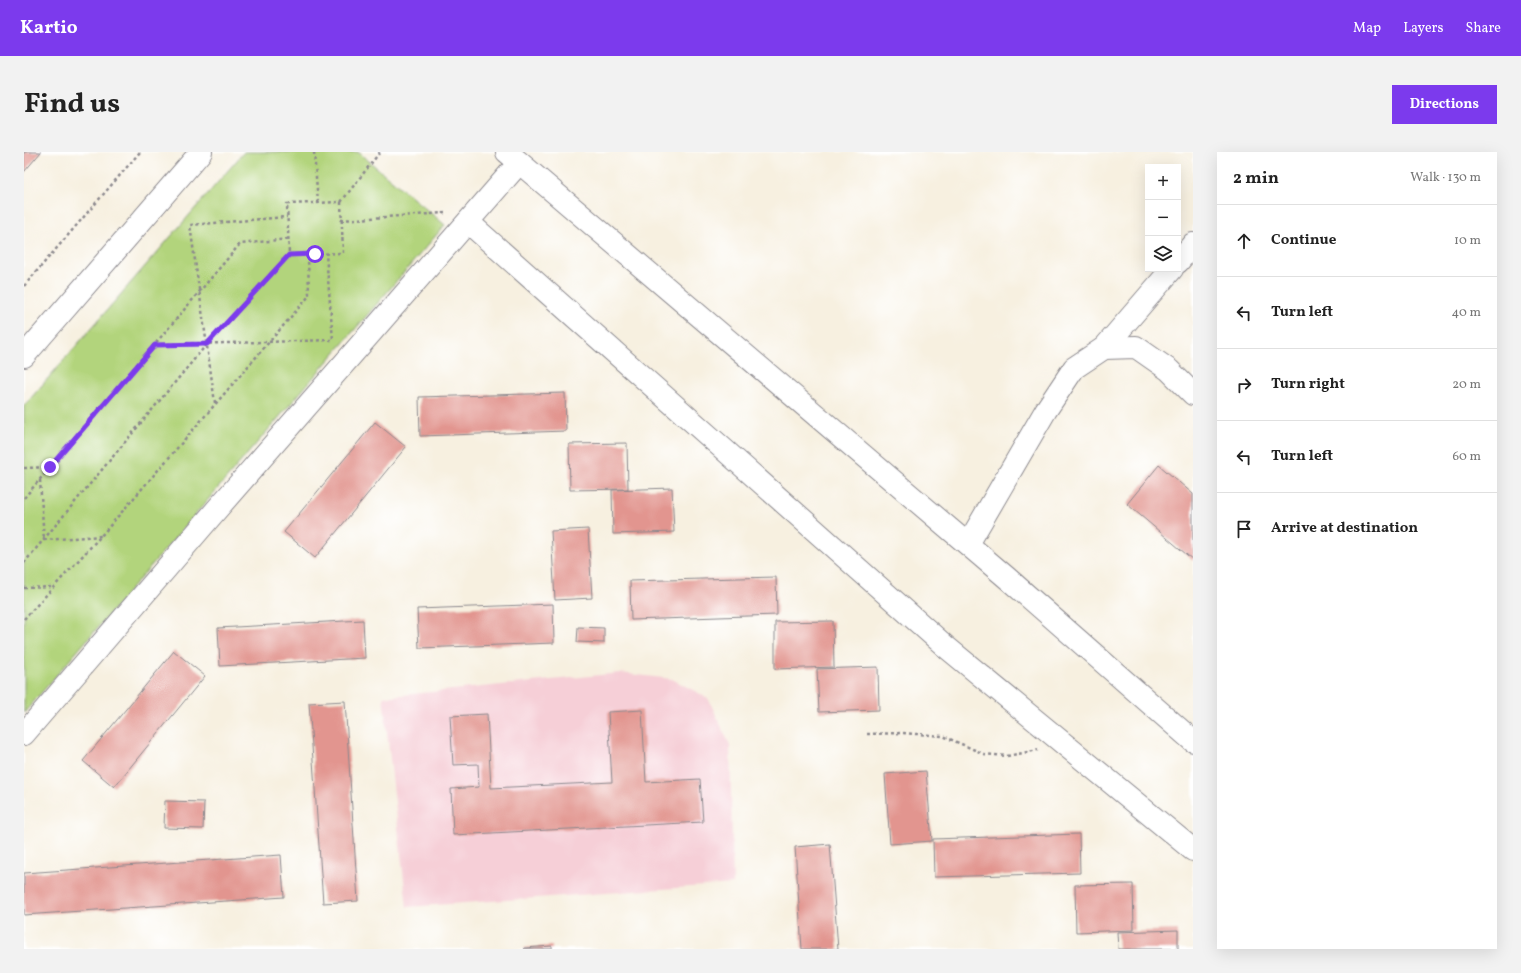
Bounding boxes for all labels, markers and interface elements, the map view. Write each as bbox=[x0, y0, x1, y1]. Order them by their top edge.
text: Kartio bbox=[20, 15, 78, 41]
text: Map bbox=[1353, 19, 1381, 38]
text: Layers bbox=[1403, 19, 1443, 38]
text: Share bbox=[1465, 19, 1501, 38]
text: Find us bbox=[24, 85, 120, 124]
button: Directions bbox=[1392, 85, 1497, 124]
map controls bbox=[1145, 164, 1181, 272]
button: + bbox=[1145, 164, 1181, 200]
text: 2 min bbox=[1233, 167, 1279, 190]
text: Walk · 130 m bbox=[1410, 169, 1481, 187]
button: − bbox=[1145, 200, 1181, 236]
icon: ahead bbox=[1233, 230, 1255, 252]
text: Continue bbox=[1271, 230, 1336, 251]
text: 10 m bbox=[1454, 232, 1481, 250]
button: layers bbox=[1145, 236, 1181, 272]
route start bbox=[306, 245, 324, 263]
icon: left bbox=[1233, 302, 1255, 324]
text: Turn left bbox=[1271, 302, 1333, 323]
text: 40 m bbox=[1452, 304, 1481, 322]
icon: right bbox=[1233, 374, 1255, 396]
text: Turn right bbox=[1271, 374, 1345, 395]
text: 20 m bbox=[1452, 376, 1481, 394]
icon: left bbox=[1233, 446, 1255, 468]
text: Turn left bbox=[1271, 446, 1333, 467]
text: 60 m bbox=[1453, 448, 1481, 466]
route end bbox=[41, 458, 59, 476]
icon: arrive bbox=[1233, 518, 1255, 540]
text: Arrive at destination bbox=[1271, 518, 1418, 539]

